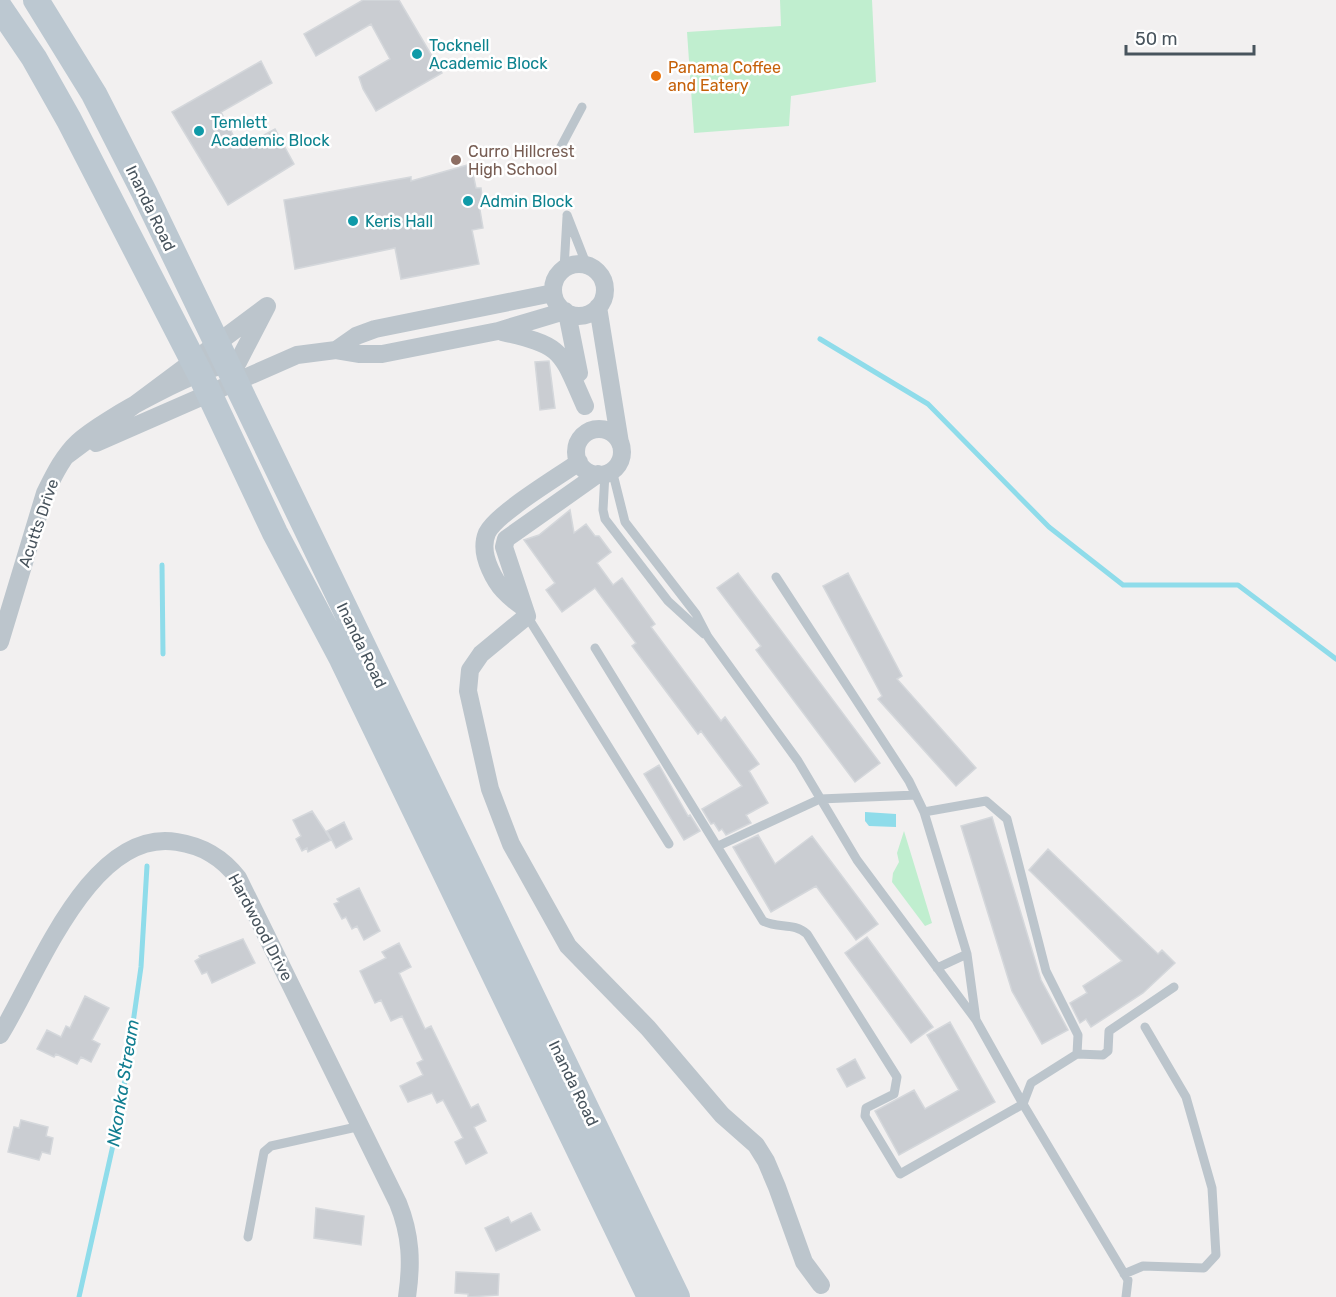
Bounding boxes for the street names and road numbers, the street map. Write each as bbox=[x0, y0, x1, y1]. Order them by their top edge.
street label: Inanda Road bbox=[122, 162, 179, 254]
street label: Acutts Drive bbox=[14, 476, 62, 570]
street label: Inanda Road bbox=[333, 599, 390, 691]
street label: Hardwood Drive bbox=[224, 870, 297, 984]
street label: Inanda Road bbox=[545, 1037, 602, 1129]

